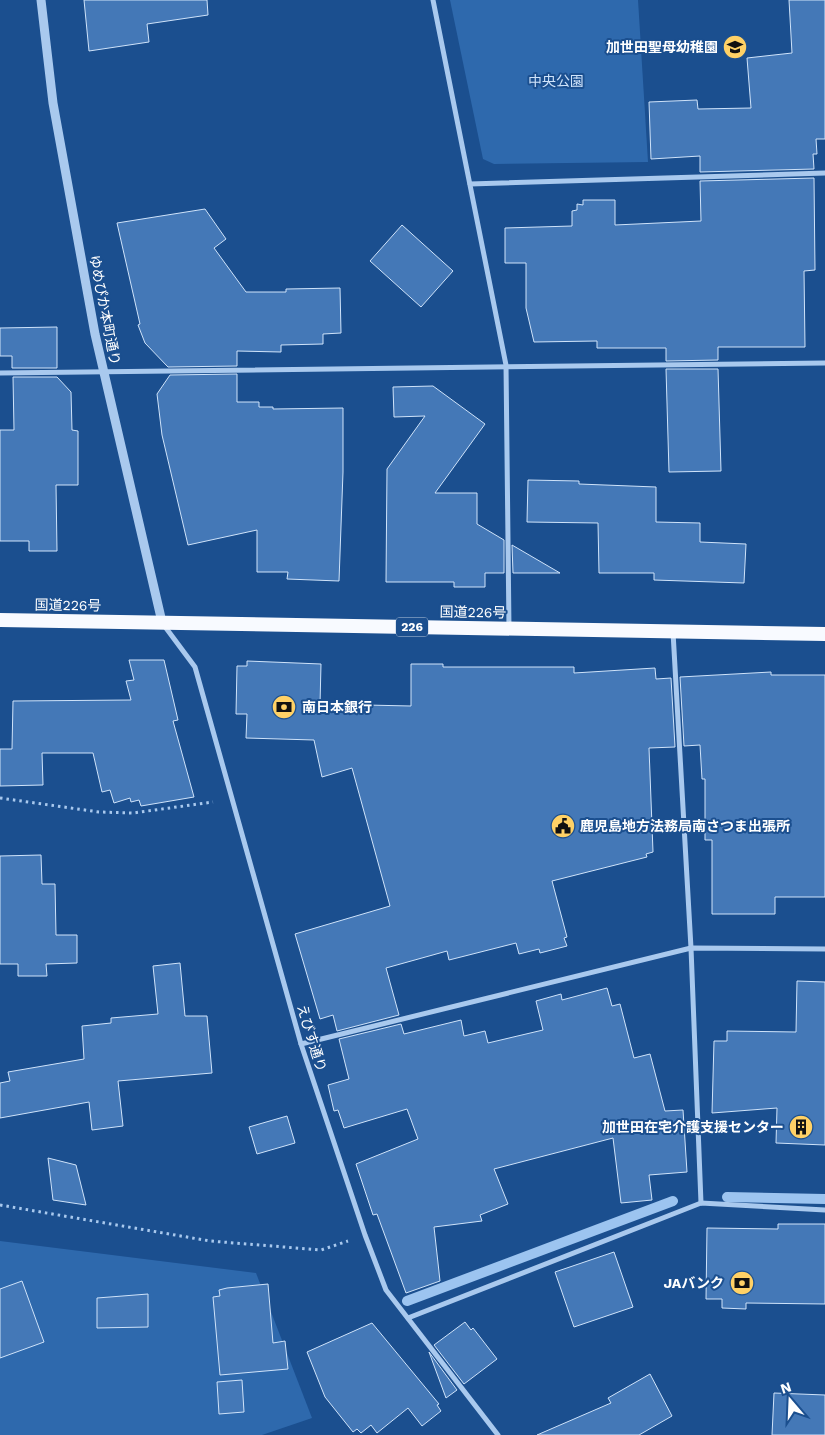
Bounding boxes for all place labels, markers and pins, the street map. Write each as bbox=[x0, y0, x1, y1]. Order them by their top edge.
school or university icon: 加世田聖母幼稚園 bbox=[722, 34, 748, 60]
place label: 加世田聖母幼稚園 bbox=[606, 39, 718, 55]
bank icon: 南日本銀行 bbox=[271, 694, 297, 720]
place label: 南日本銀行 bbox=[302, 699, 372, 715]
public building icon: 鹿児島地方法務局南さつま出張所 bbox=[550, 813, 576, 839]
place label: 鹿児島地方法務局南さつま出張所 bbox=[580, 818, 790, 834]
building icon: 加世田在宅介護支援センター bbox=[788, 1114, 814, 1140]
place label: 加世田在宅介護支援センター bbox=[602, 1119, 784, 1135]
bank icon: JAバンク bbox=[729, 1270, 755, 1296]
place label: JAバンク bbox=[664, 1275, 724, 1291]

